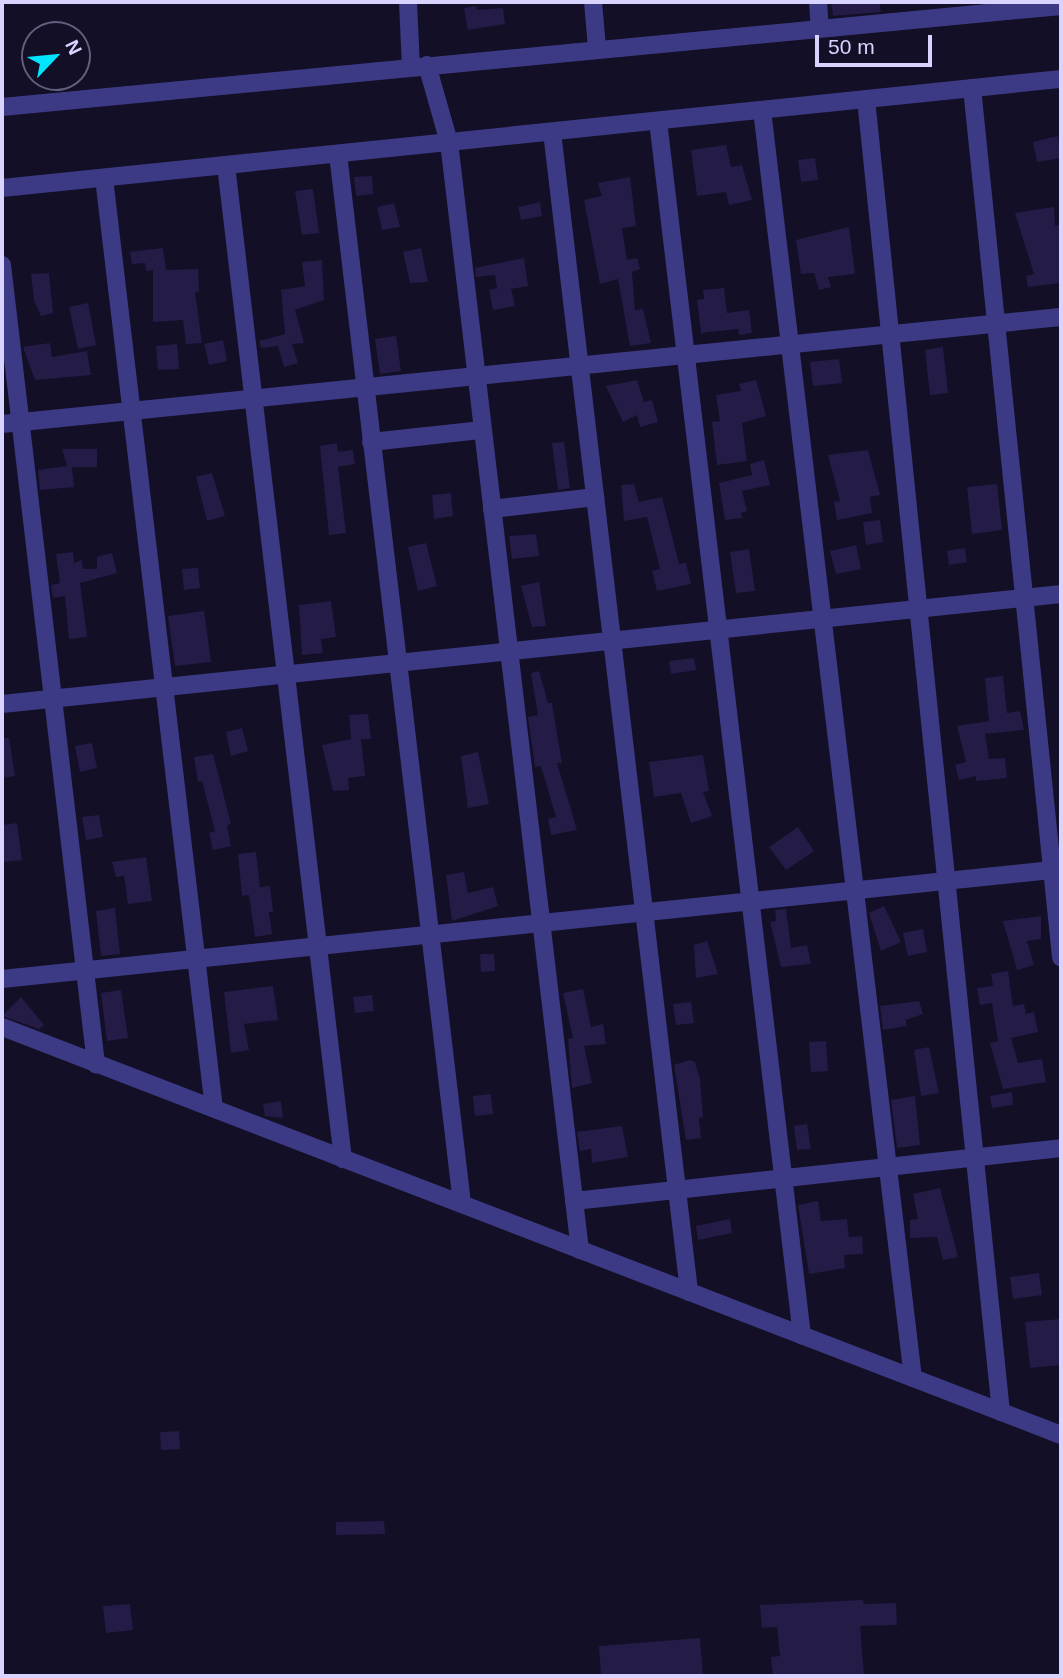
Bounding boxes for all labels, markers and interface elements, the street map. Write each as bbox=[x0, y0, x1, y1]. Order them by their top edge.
north arrow bbox=[21, 21, 91, 91]
scale bar bbox=[818, 21, 935, 65]
text: 50 m bbox=[828, 35, 875, 58]
text: N bbox=[61, 37, 86, 58]

